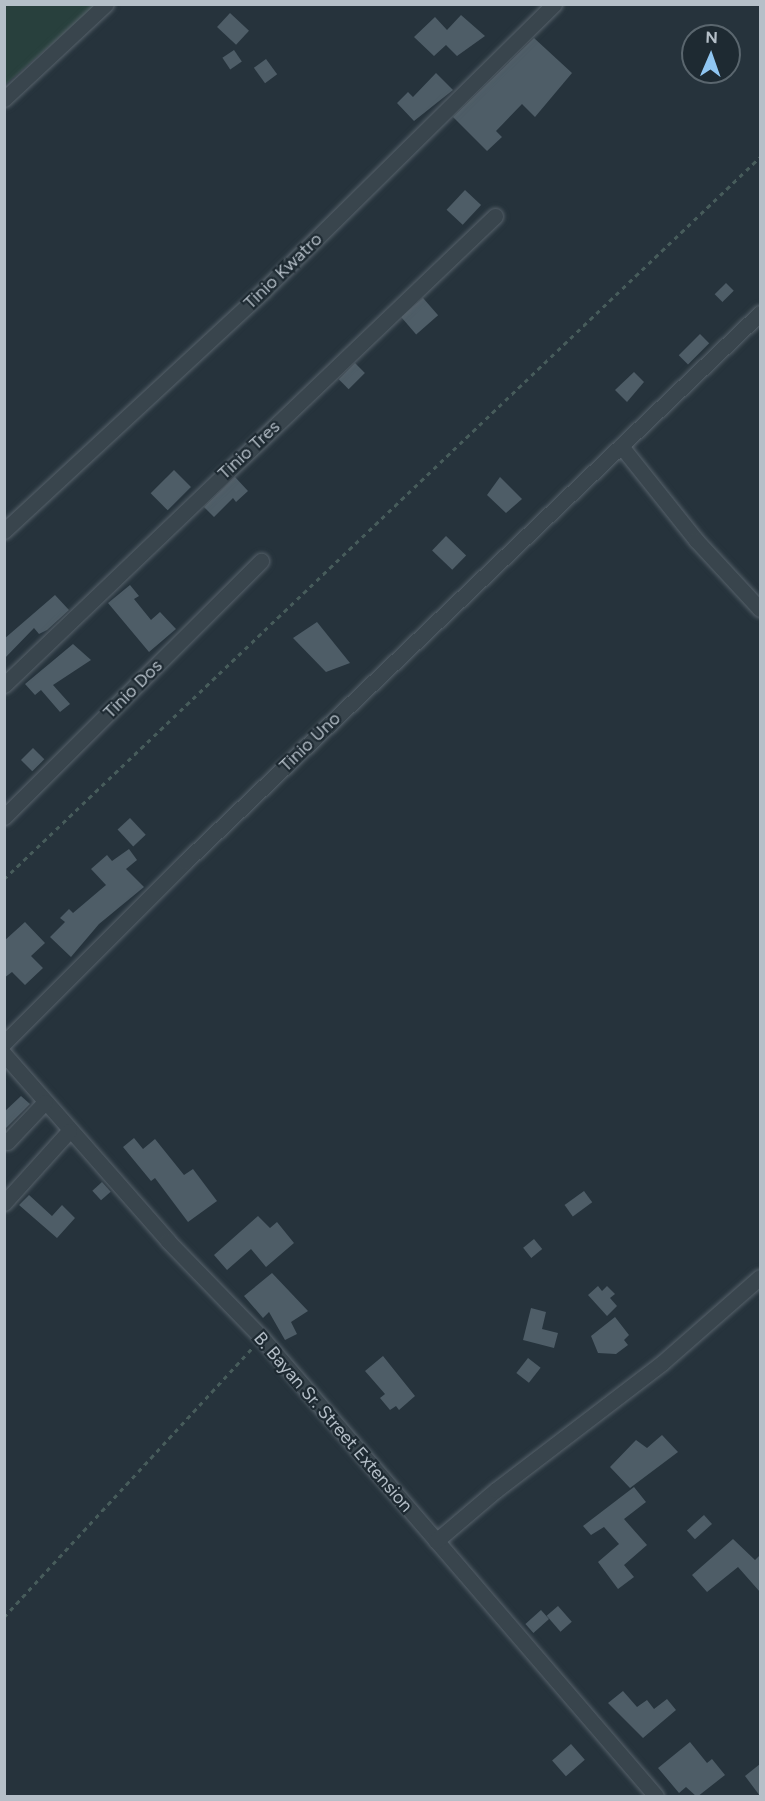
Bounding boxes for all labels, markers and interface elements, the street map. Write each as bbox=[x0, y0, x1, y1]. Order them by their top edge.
north arrow bbox=[681, 24, 741, 84]
text: N bbox=[705, 28, 718, 47]
street label: Tinio Kwatro bbox=[239, 228, 327, 314]
street label: Tinio Tres bbox=[214, 416, 284, 484]
street label: Tinio Dos bbox=[99, 655, 167, 723]
street label: Tinio Uno bbox=[275, 708, 345, 776]
street label: B. Bayan Sr. Street Extension bbox=[249, 1328, 417, 1516]

